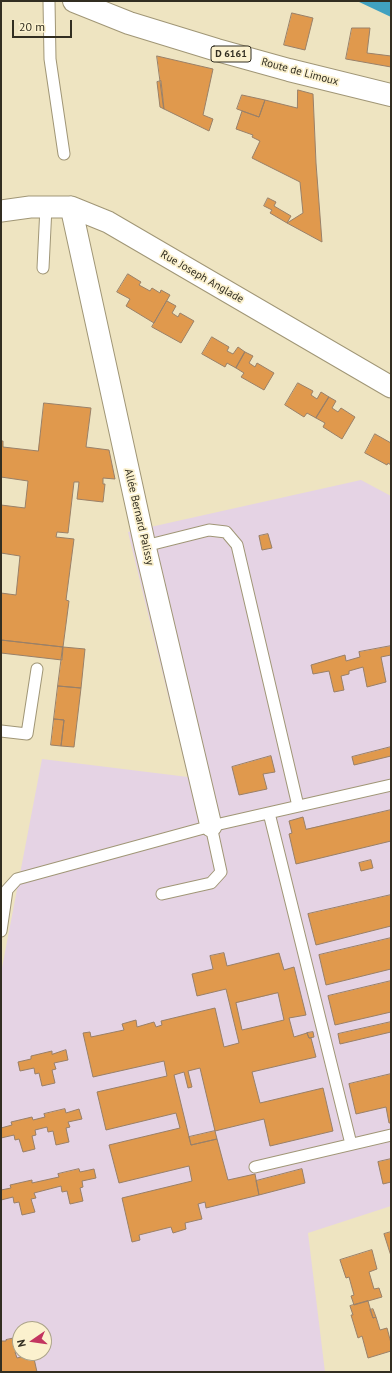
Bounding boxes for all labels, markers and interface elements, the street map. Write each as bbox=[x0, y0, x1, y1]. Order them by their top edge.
scale bar bbox=[14, 12, 74, 38]
text: 20 m bbox=[19, 19, 45, 34]
road number: D 6161 bbox=[211, 46, 251, 62]
street label: Route de Limoux bbox=[260, 55, 340, 89]
street label: Rue Joseph Anglade bbox=[158, 248, 246, 306]
street label: Allée Bernard Palissy bbox=[121, 468, 157, 566]
north arrow bbox=[12, 1321, 52, 1361]
text: N bbox=[14, 1338, 29, 1349]

